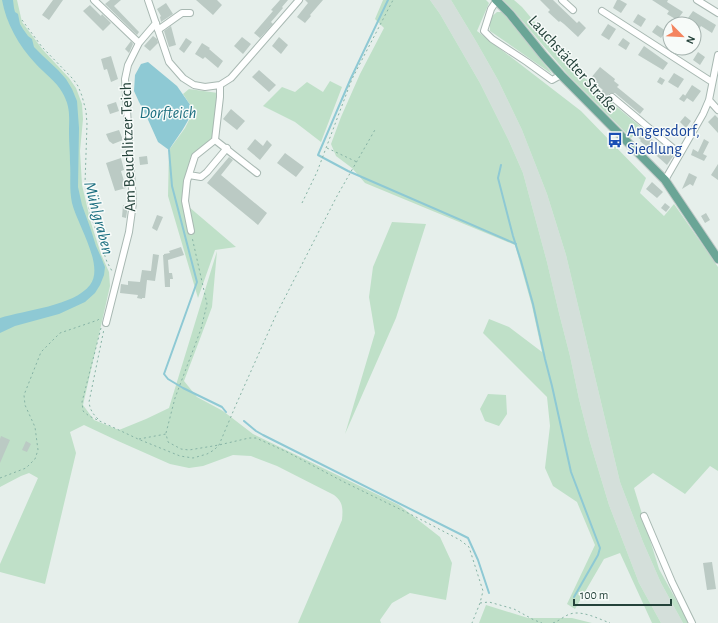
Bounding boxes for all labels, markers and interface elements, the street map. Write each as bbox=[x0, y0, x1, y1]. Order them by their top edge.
street label: Lauchstädter Straße bbox=[525, 12, 621, 116]
north arrow bbox=[662, 16, 702, 56]
text: N bbox=[684, 34, 697, 46]
street label: Am Beuchlitzer Teich bbox=[118, 82, 138, 212]
water label: Dorfteich bbox=[139, 104, 197, 121]
place label: Angersdorf, Siedlung bbox=[627, 123, 700, 157]
bus stop icon: Angersdorf, Siedlung bbox=[606, 131, 624, 149]
water label: Mühlgraben bbox=[81, 180, 117, 256]
scale bar bbox=[574, 581, 671, 607]
text: 100 m bbox=[580, 589, 608, 601]

